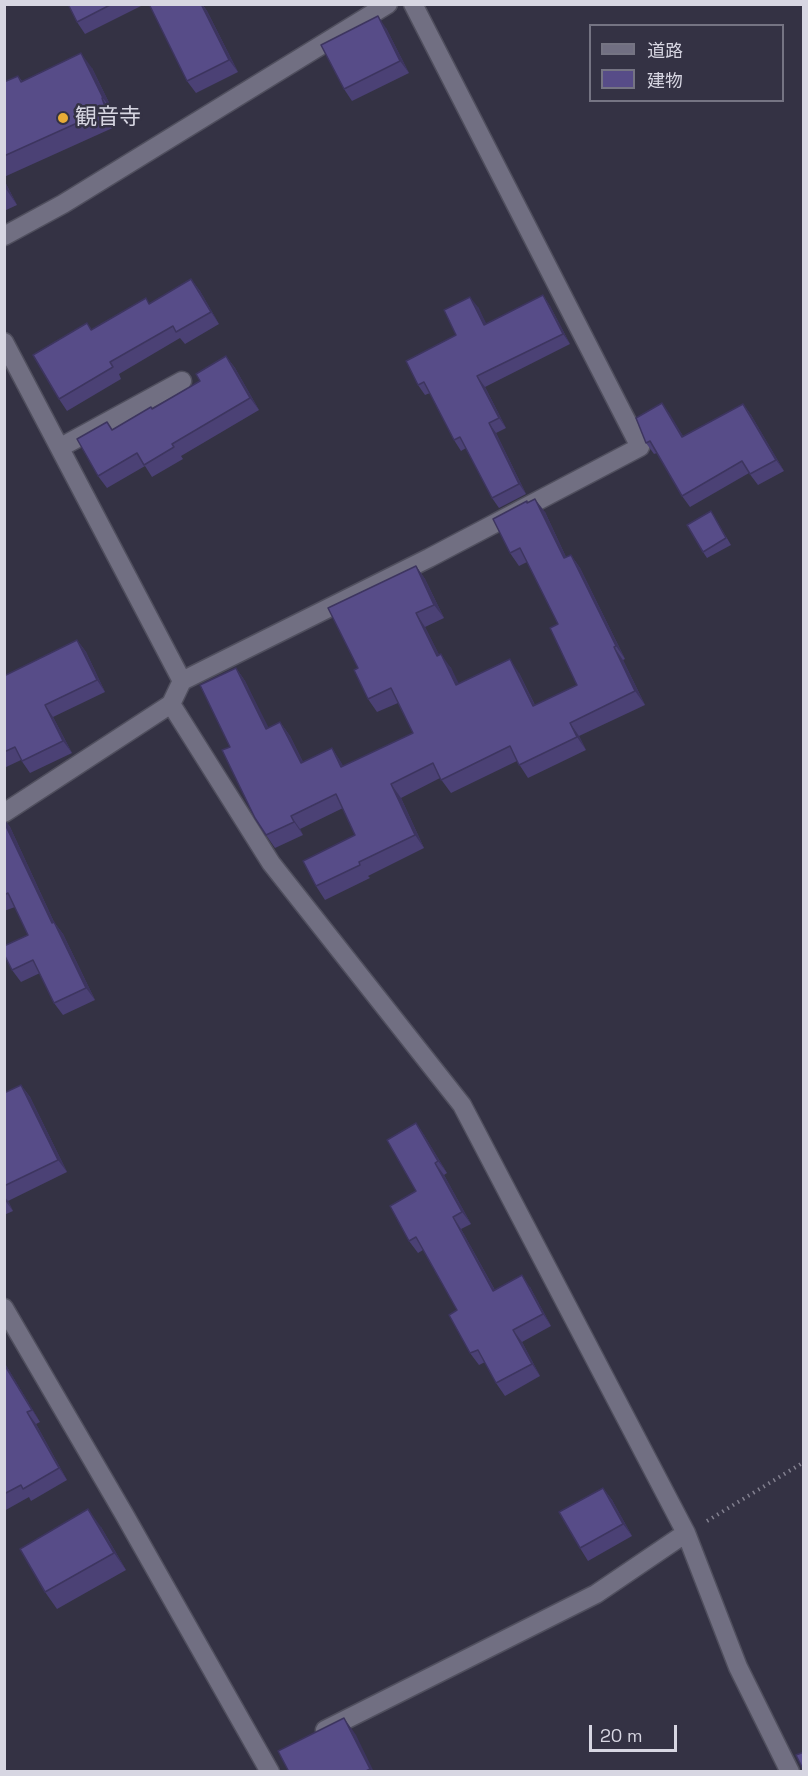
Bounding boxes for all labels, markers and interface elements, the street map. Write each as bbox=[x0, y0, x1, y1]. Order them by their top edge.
legend bbox=[589, 24, 784, 102]
text: 道路 bbox=[647, 39, 683, 62]
text: 建物 bbox=[647, 69, 683, 92]
place label: 観音寺 bbox=[75, 105, 141, 131]
marker: 観音寺 bbox=[56, 111, 70, 125]
scale bar bbox=[592, 1713, 680, 1751]
text: 20 m bbox=[600, 1724, 643, 1747]

